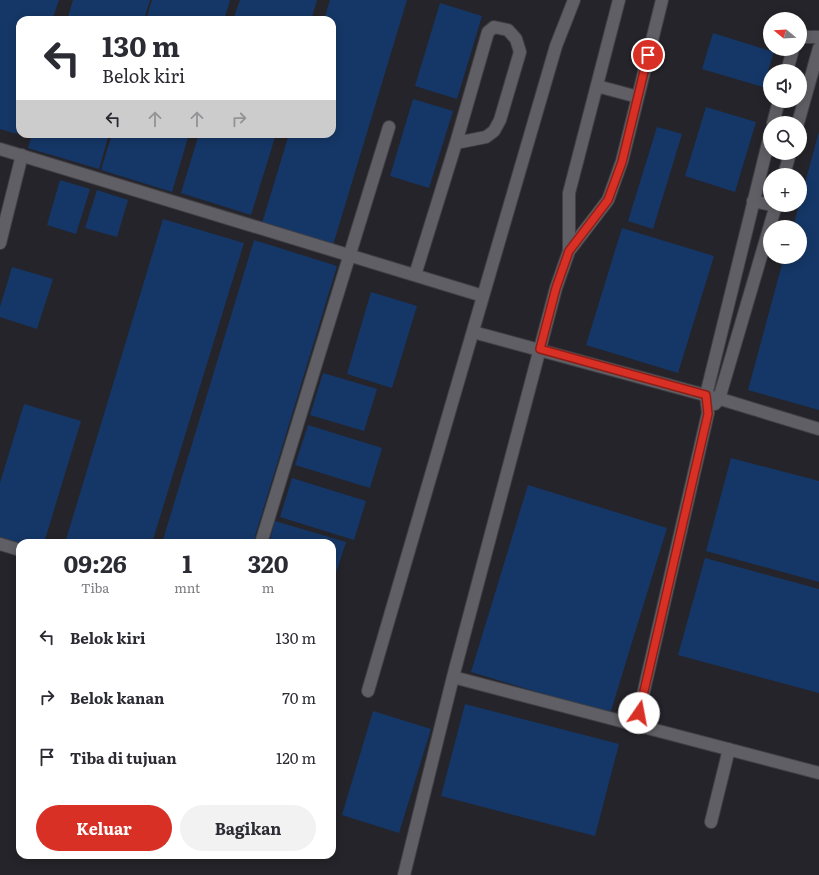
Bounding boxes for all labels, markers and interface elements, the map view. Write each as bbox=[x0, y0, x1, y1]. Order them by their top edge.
north arrow bbox=[763, 12, 807, 56]
map controls bbox=[763, 12, 807, 264]
text: 130 m bbox=[102, 24, 180, 66]
icon: left bbox=[36, 32, 88, 84]
pin bbox=[631, 38, 665, 72]
icon: arrive bbox=[637, 44, 659, 66]
text: Belok kiri bbox=[102, 62, 185, 89]
button: sound bbox=[763, 64, 807, 108]
icon: left bbox=[102, 108, 124, 130]
icon: ahead bbox=[144, 108, 166, 130]
icon: ahead bbox=[186, 108, 208, 130]
icon: right bbox=[228, 108, 250, 130]
button: search bbox=[763, 116, 807, 160]
button: + bbox=[763, 168, 807, 212]
button: − bbox=[763, 220, 807, 264]
text: 09:26 bbox=[64, 545, 127, 580]
text: 1 bbox=[182, 545, 192, 580]
text: 320 bbox=[248, 545, 288, 580]
text: Tiba bbox=[81, 578, 109, 597]
text: mnt bbox=[174, 578, 200, 597]
text: m bbox=[262, 578, 274, 597]
icon: left bbox=[36, 626, 58, 648]
text: Belok kiri bbox=[70, 626, 146, 649]
text: 130 m bbox=[276, 626, 316, 649]
icon: right bbox=[36, 686, 58, 708]
text: Belok kanan bbox=[70, 686, 164, 709]
text: 70 m bbox=[282, 686, 316, 709]
position arrow bbox=[618, 692, 660, 734]
icon: arrive bbox=[36, 746, 58, 768]
text: Tiba di tujuan bbox=[70, 746, 177, 769]
text: 120 m bbox=[276, 746, 316, 769]
button: Keluar bbox=[36, 805, 172, 851]
button: Bagikan bbox=[180, 805, 316, 851]

